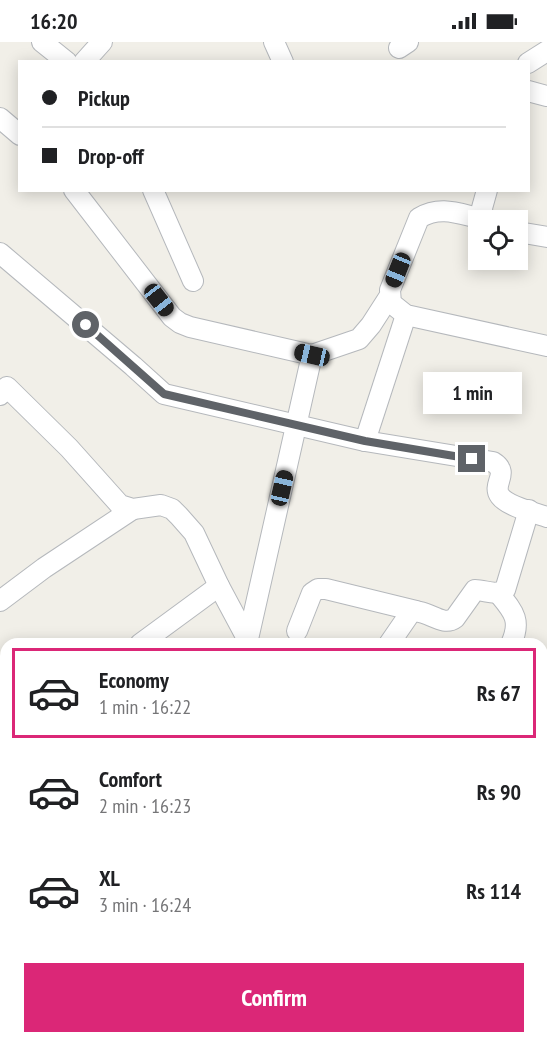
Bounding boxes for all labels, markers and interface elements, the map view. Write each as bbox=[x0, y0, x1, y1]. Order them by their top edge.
text: 16:20 bbox=[30, 7, 78, 35]
text: Pickup bbox=[78, 84, 130, 112]
text: Drop-off bbox=[78, 142, 144, 170]
map controls bbox=[468, 210, 528, 270]
button: locate bbox=[468, 210, 528, 270]
car bbox=[383, 250, 413, 290]
car bbox=[141, 280, 177, 320]
route start bbox=[72, 311, 99, 338]
car bbox=[292, 342, 332, 368]
callout: 1 min bbox=[422, 372, 522, 414]
text: 1 min bbox=[452, 380, 493, 406]
route end bbox=[458, 445, 485, 472]
car bbox=[269, 468, 295, 508]
icon: car bbox=[27, 666, 81, 720]
text: Economy bbox=[99, 666, 169, 694]
text: Rs 67 bbox=[477, 679, 521, 707]
text: 1 min · 16:22 bbox=[99, 694, 191, 720]
icon: car bbox=[27, 765, 81, 819]
text: Comfort bbox=[99, 765, 162, 793]
text: Rs 90 bbox=[477, 778, 521, 806]
text: 2 min · 16:23 bbox=[99, 793, 191, 819]
icon: car bbox=[27, 864, 81, 918]
text: XL bbox=[99, 864, 120, 892]
text: Rs 114 bbox=[466, 877, 521, 905]
text: 3 min · 16:24 bbox=[99, 892, 191, 918]
button: Confirm bbox=[24, 963, 524, 1032]

